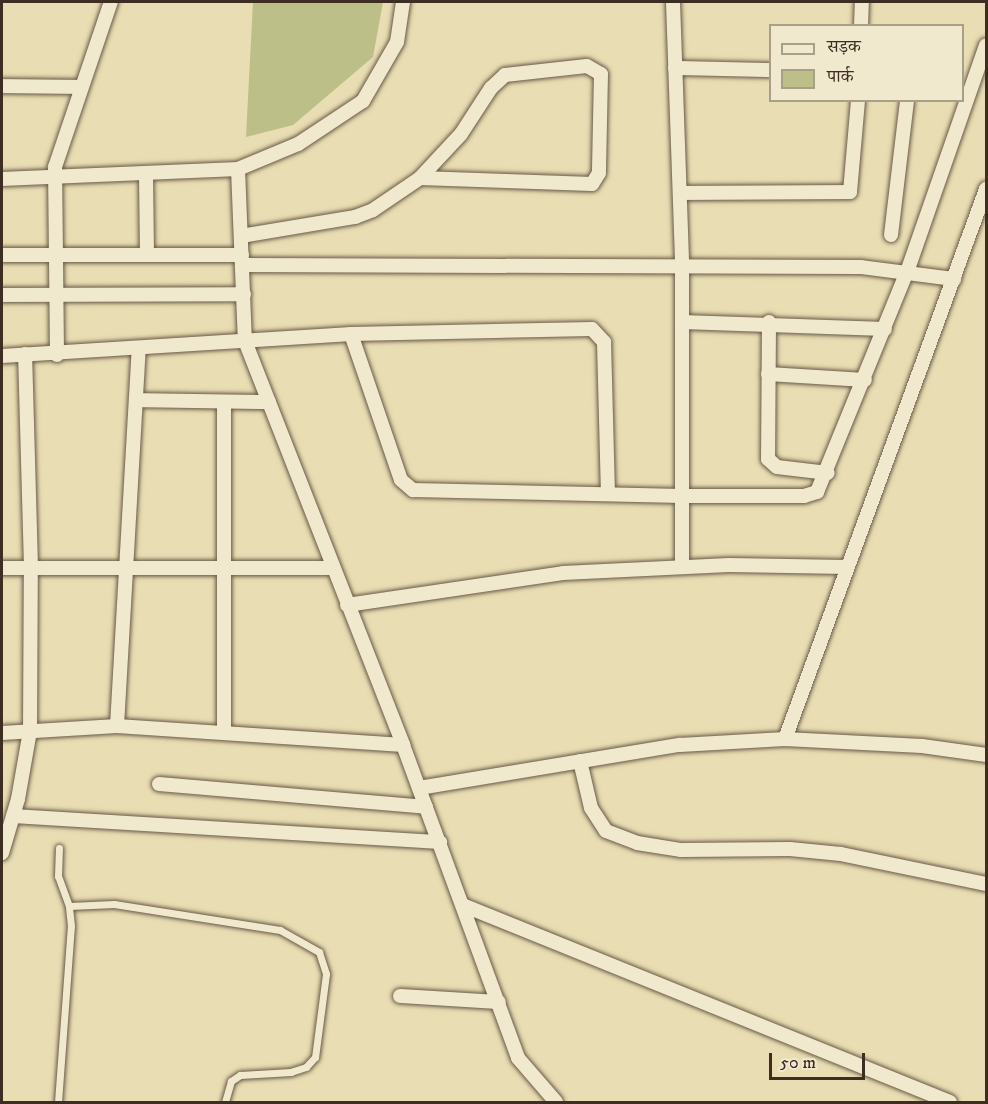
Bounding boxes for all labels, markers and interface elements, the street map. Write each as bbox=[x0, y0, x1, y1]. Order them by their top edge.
legend bbox=[769, 24, 964, 102]
text: सड़क bbox=[827, 36, 861, 58]
text: पार्क bbox=[827, 66, 854, 88]
scale bar bbox=[772, 1041, 868, 1079]
text: 50 m bbox=[780, 1052, 816, 1074]

